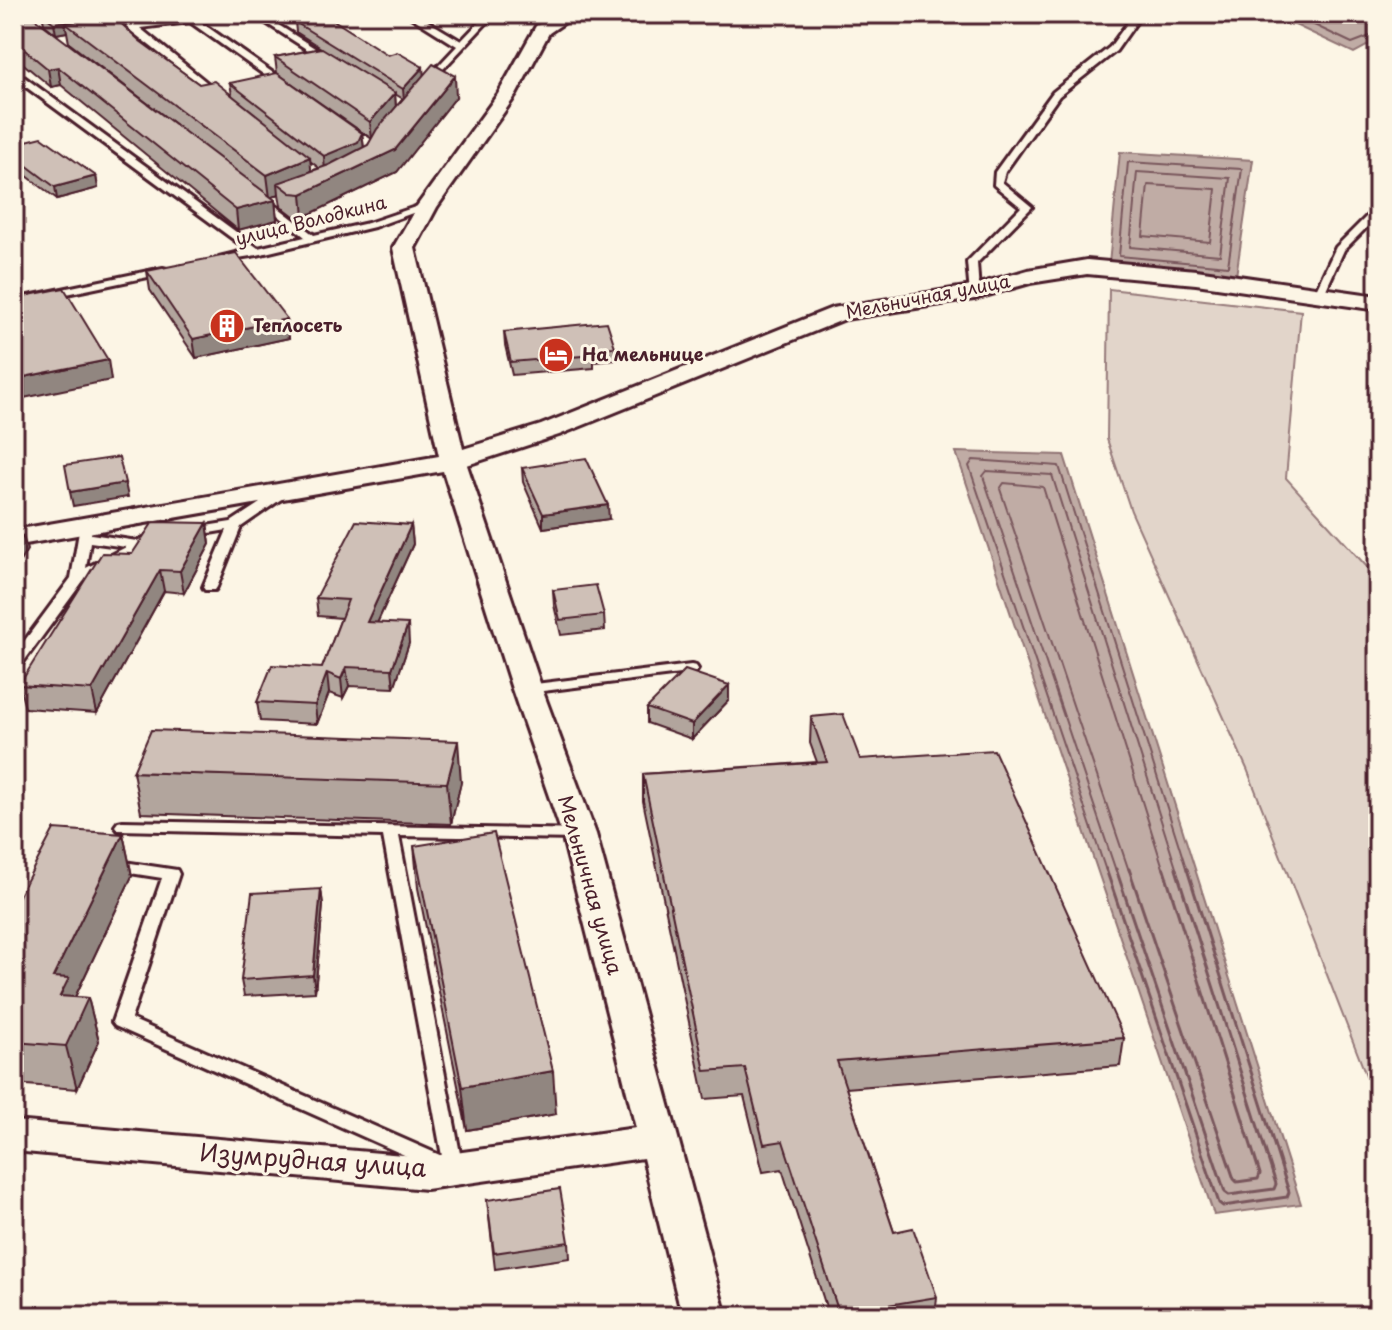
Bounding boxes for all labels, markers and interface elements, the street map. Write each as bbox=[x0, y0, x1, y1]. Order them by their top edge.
street label: улица Володкина bbox=[232, 188, 390, 251]
street label: Мельничная улица bbox=[843, 266, 1013, 325]
building icon: Теплосеть bbox=[208, 307, 246, 345]
place label: Теплосеть bbox=[253, 311, 343, 338]
hotel icon: На мельнице bbox=[537, 336, 575, 374]
place label: На мельнице bbox=[582, 340, 704, 367]
street label: Мельничная улица bbox=[551, 791, 631, 978]
street label: Изумрудная улица bbox=[198, 1133, 428, 1185]

